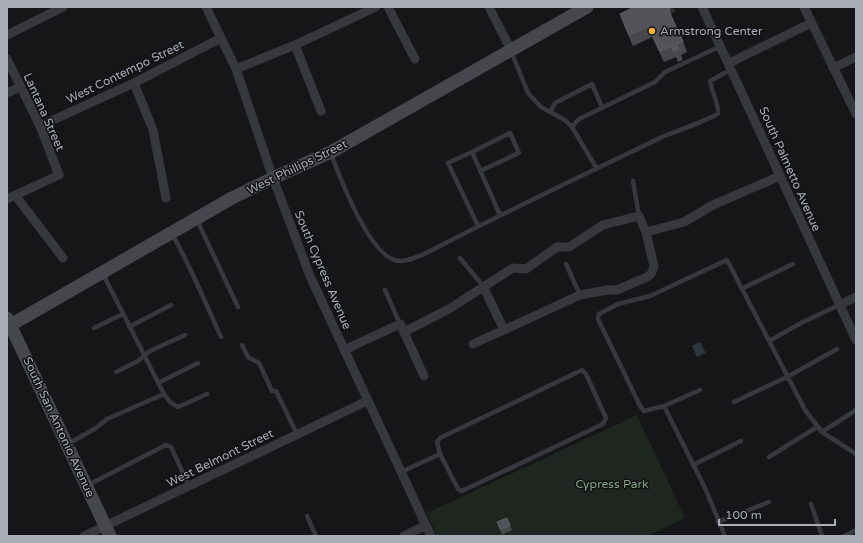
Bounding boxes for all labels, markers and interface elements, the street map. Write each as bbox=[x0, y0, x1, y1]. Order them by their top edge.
place label: Armstrong Center bbox=[660, 24, 763, 38]
marker: Armstrong Center bbox=[647, 26, 657, 36]
street label: West Contempo Street bbox=[64, 37, 186, 107]
street label: Lantana Street bbox=[21, 71, 68, 153]
street label: South Palmetto Avenue bbox=[756, 105, 824, 234]
street label: West Phillips Street bbox=[245, 136, 350, 197]
street label: South Cypress Avenue bbox=[292, 209, 354, 332]
street label: South San Antonio Avenue bbox=[20, 355, 98, 500]
street label: West Belmont Street bbox=[164, 426, 276, 490]
park label: Cypress Park bbox=[575, 477, 649, 491]
scale bar bbox=[719, 501, 835, 527]
text: 100 m bbox=[725, 508, 762, 522]

